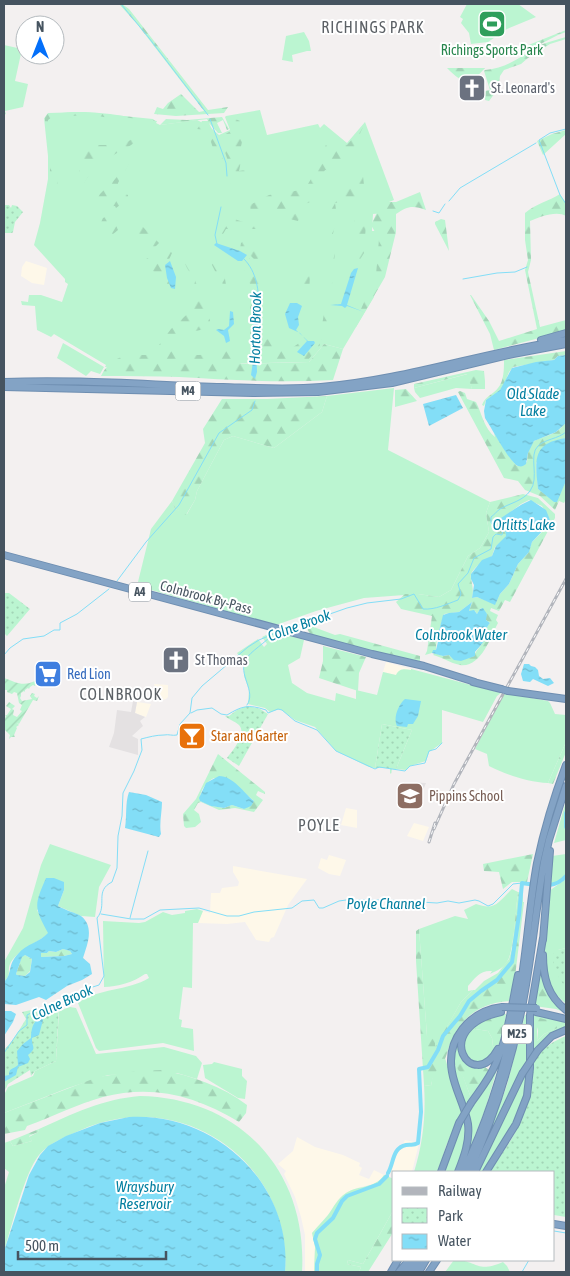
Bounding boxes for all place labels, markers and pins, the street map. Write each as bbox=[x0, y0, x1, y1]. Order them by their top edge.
sports icon: Richings Sports Park bbox=[477, 9, 507, 39]
place label: Richings Sports Park bbox=[441, 42, 543, 58]
church icon: St. Leonard's bbox=[457, 73, 487, 103]
place label: St. Leonard's bbox=[491, 80, 555, 96]
church icon: St Thomas bbox=[161, 645, 191, 675]
place label: St Thomas bbox=[195, 652, 248, 668]
supermarket icon: Red Lion bbox=[33, 659, 63, 689]
place label: Red Lion bbox=[67, 666, 111, 682]
bar icon: Star and Garter bbox=[177, 721, 207, 751]
place label: Star and Garter bbox=[211, 728, 288, 744]
school or university icon: Pippins School bbox=[395, 781, 425, 811]
place label: Pippins School bbox=[429, 788, 504, 804]

